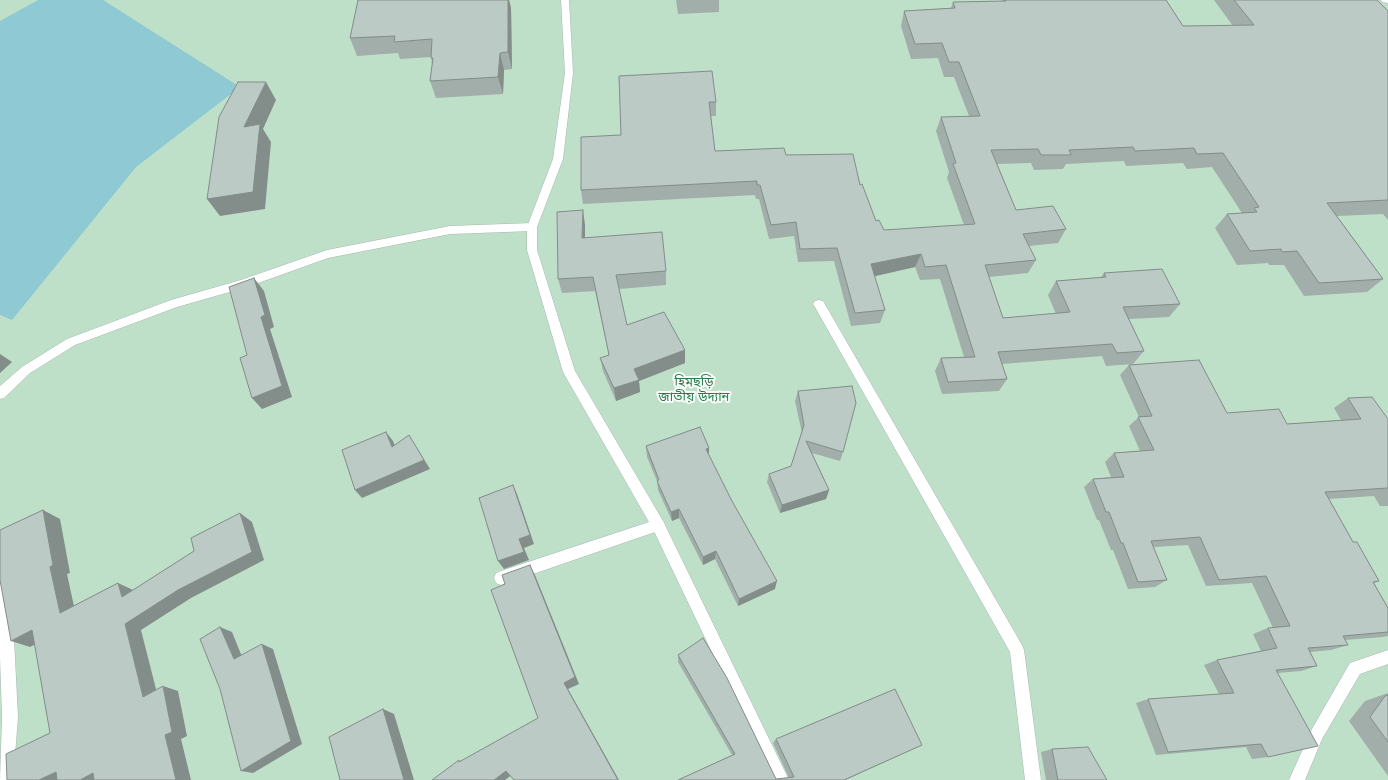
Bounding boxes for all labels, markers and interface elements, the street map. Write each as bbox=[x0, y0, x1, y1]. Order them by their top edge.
park label: হিমছড়ি জাতীয় উদ্যান bbox=[659, 375, 729, 406]

